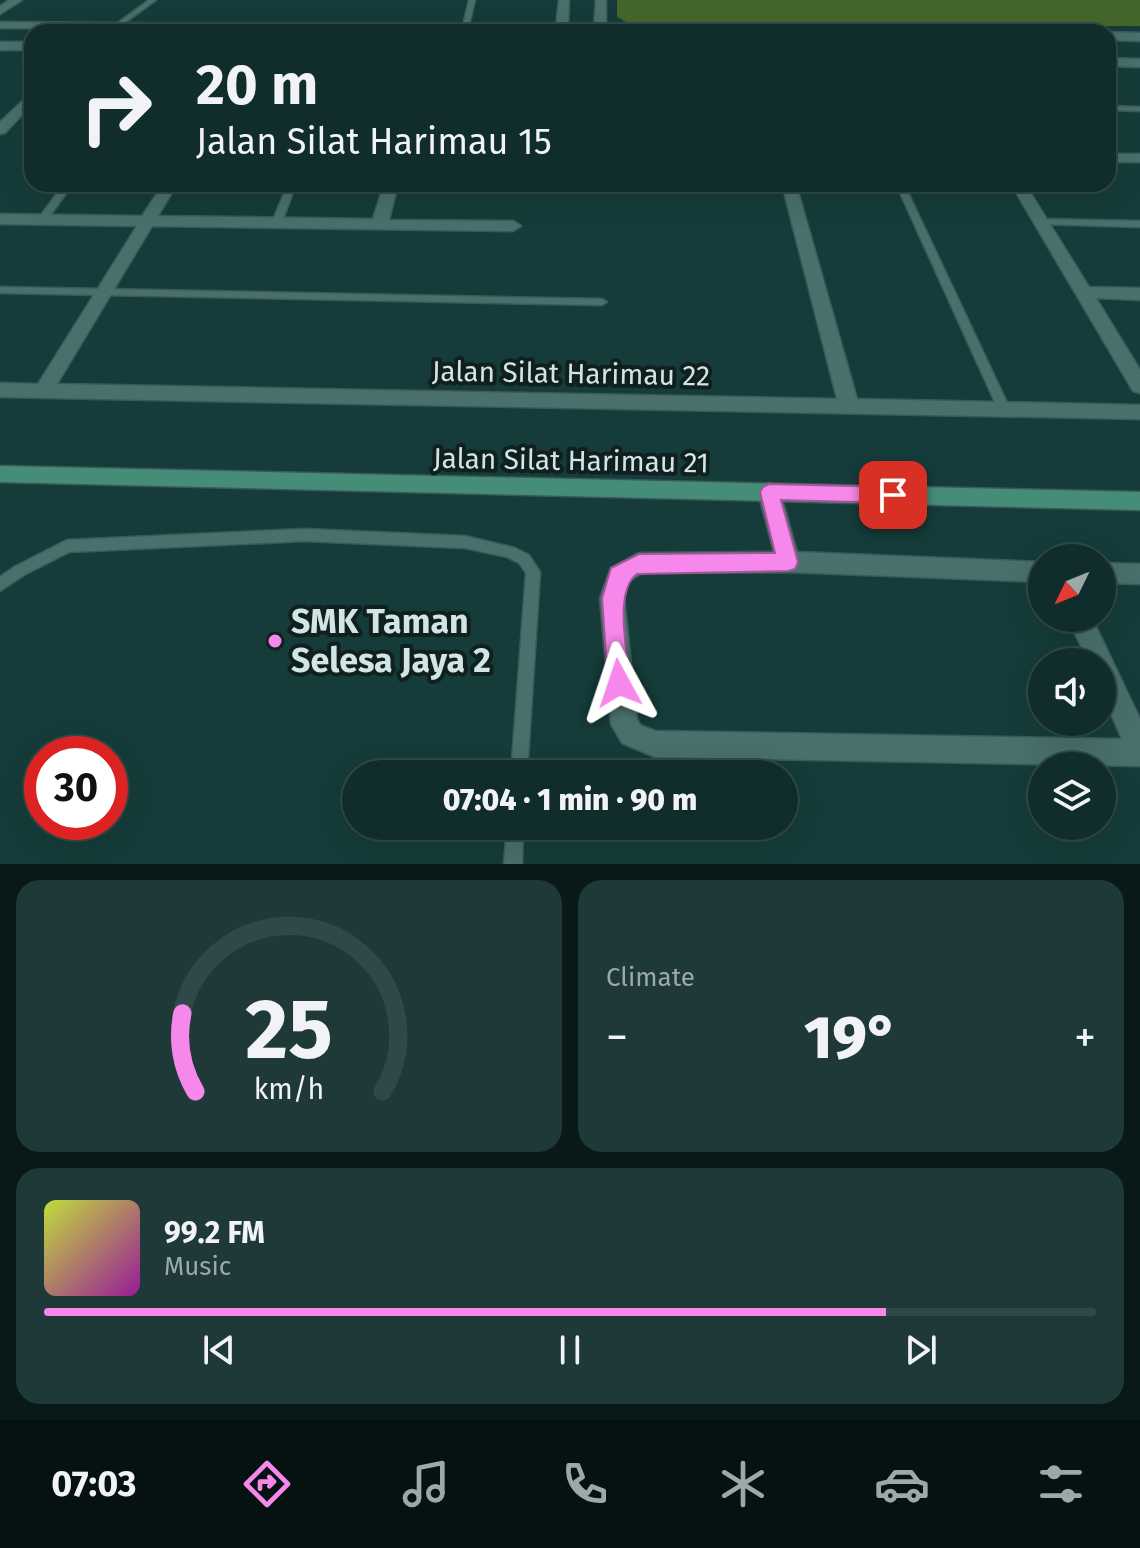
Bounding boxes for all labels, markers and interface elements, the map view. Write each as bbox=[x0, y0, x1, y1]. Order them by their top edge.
text: 20 m bbox=[196, 52, 318, 119]
icon: right bbox=[64, 56, 168, 160]
text: Jalan Silat Harimau 15 bbox=[196, 120, 552, 164]
street label: Jalan Silat Harimau 22 bbox=[432, 355, 710, 392]
street label: Jalan Silat Harimau 21 bbox=[433, 442, 709, 479]
pin bbox=[859, 461, 927, 529]
icon: arrive bbox=[871, 473, 915, 517]
north arrow bbox=[1028, 544, 1116, 632]
map controls bbox=[1028, 544, 1116, 840]
place label: SMK Taman Selesa Jaya 2 bbox=[291, 601, 491, 681]
marker: SMK Taman Selesa Jaya 2 bbox=[266, 632, 284, 650]
position arrow bbox=[577, 641, 661, 725]
button: sound bbox=[1028, 648, 1116, 736]
speed limit sign: 30 bbox=[24, 736, 128, 840]
button: layers bbox=[1028, 752, 1116, 840]
text: 07:04 · 1 min · 90 m bbox=[443, 782, 697, 818]
text: Climate bbox=[606, 962, 695, 993]
text: 25 bbox=[245, 980, 333, 1080]
text: 19° bbox=[804, 1002, 898, 1074]
text: − bbox=[606, 1011, 628, 1064]
text: + bbox=[1074, 1011, 1096, 1064]
text: km/h bbox=[254, 1072, 324, 1107]
text: 99.2 FM bbox=[164, 1215, 265, 1251]
text: Music bbox=[164, 1251, 231, 1282]
icon: previous bbox=[197, 1328, 241, 1372]
icon: pause bbox=[548, 1328, 592, 1372]
icon: next bbox=[899, 1328, 943, 1372]
icon: directions bbox=[239, 1456, 295, 1512]
icon: music bbox=[398, 1456, 454, 1512]
icon: phone bbox=[557, 1456, 613, 1512]
icon: climate bbox=[715, 1456, 771, 1512]
icon: car bbox=[874, 1456, 930, 1512]
icon: filters bbox=[1033, 1456, 1089, 1512]
text: 07:03 bbox=[51, 1462, 137, 1506]

